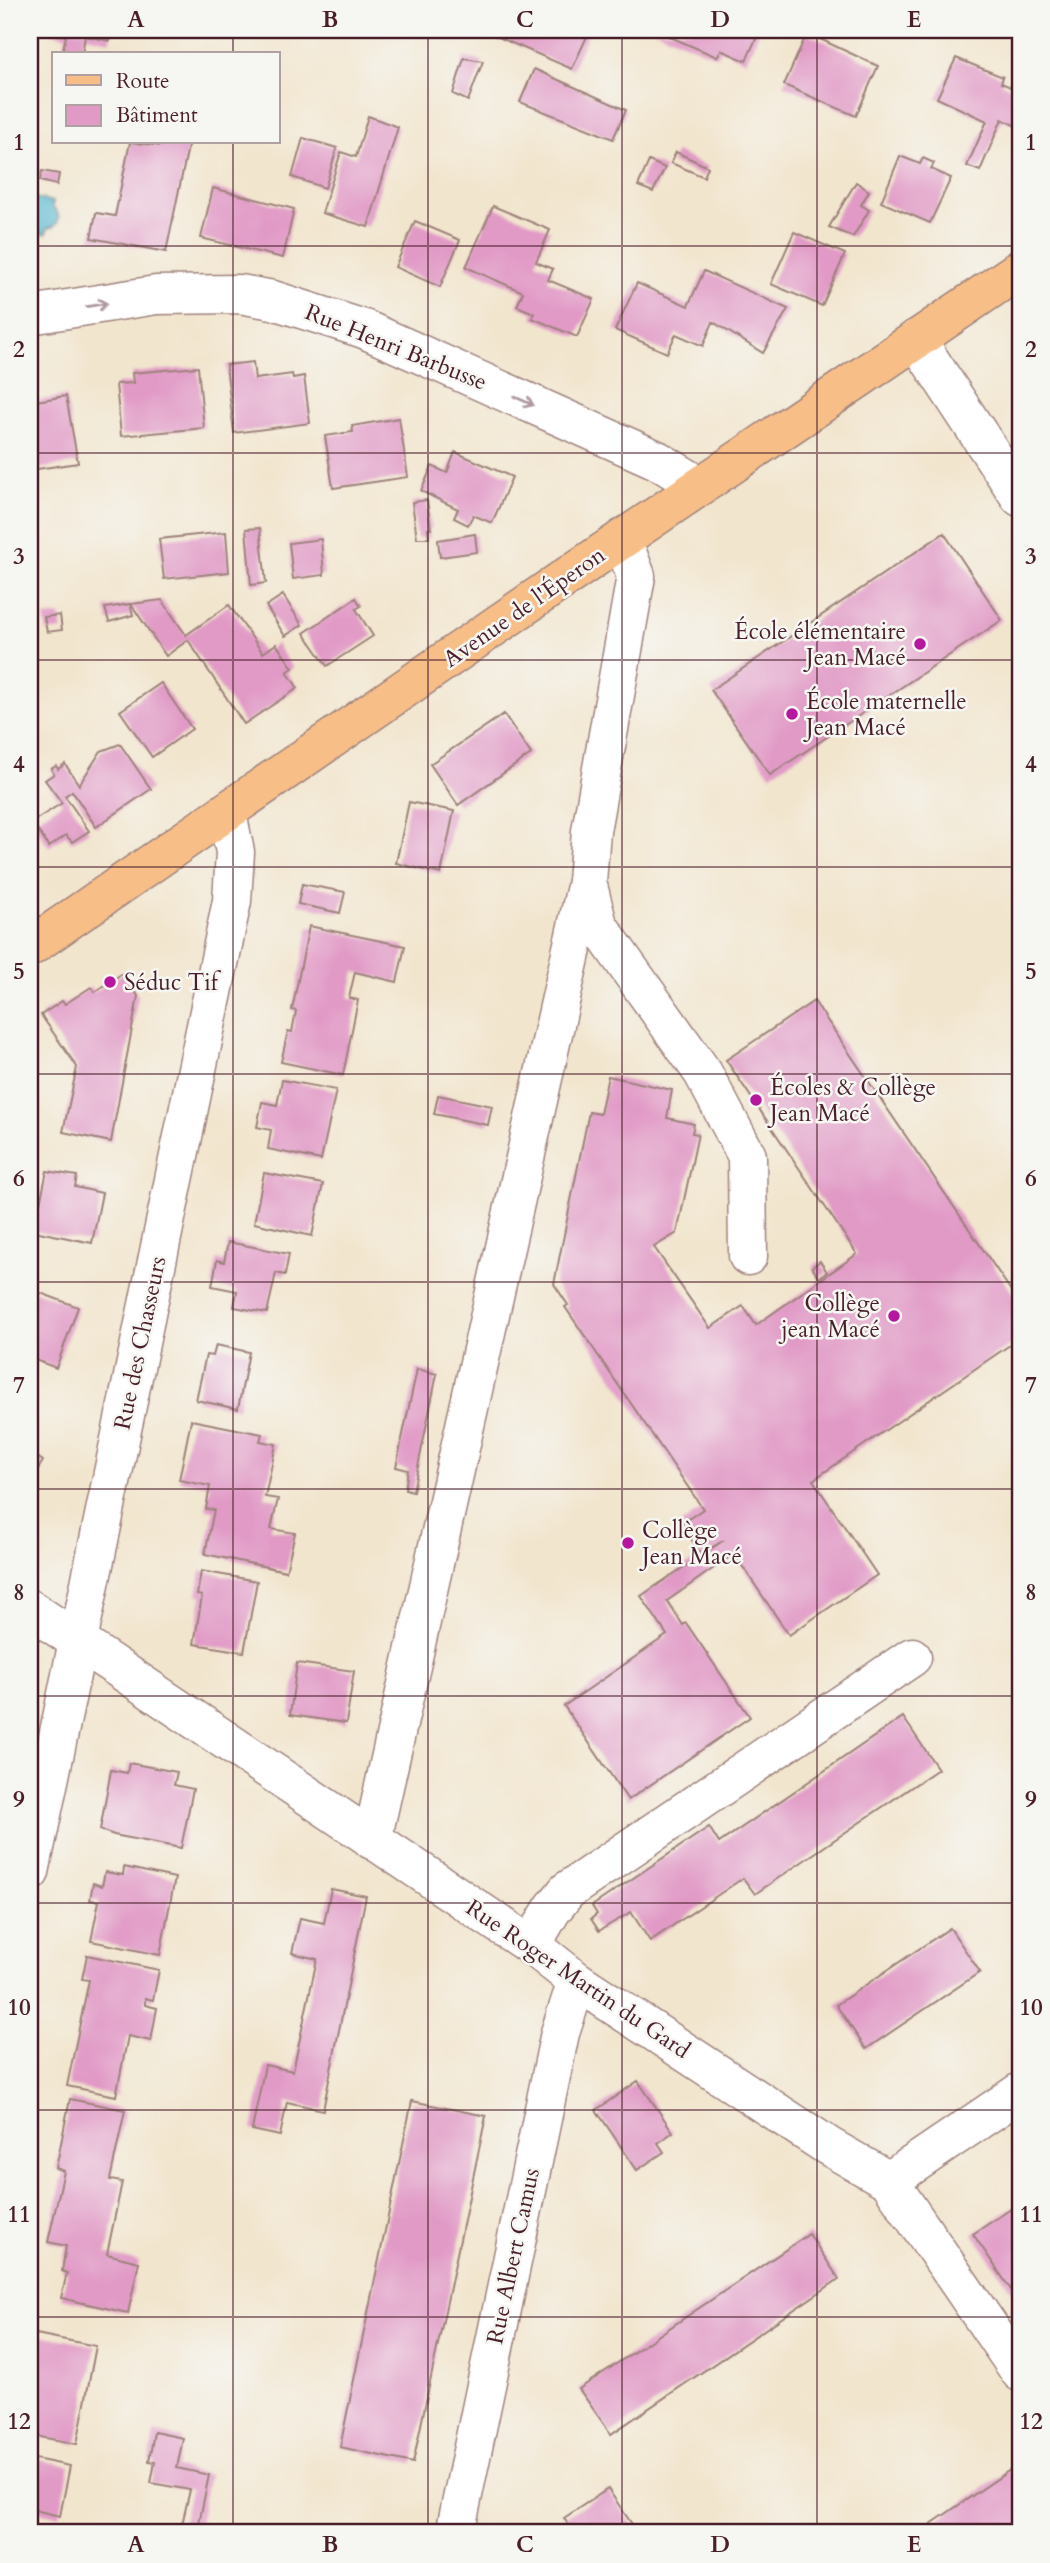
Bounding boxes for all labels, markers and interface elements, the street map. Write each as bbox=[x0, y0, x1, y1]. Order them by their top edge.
text: A bbox=[127, 4, 145, 35]
text: B bbox=[322, 4, 338, 35]
text: C bbox=[516, 4, 534, 35]
text: D bbox=[710, 4, 730, 35]
text: E bbox=[907, 4, 921, 35]
legend bbox=[52, 52, 280, 144]
text: Route bbox=[116, 67, 170, 96]
text: Bâtiment bbox=[116, 101, 198, 130]
text: 1 bbox=[13, 127, 25, 158]
text: 1 bbox=[1025, 127, 1037, 158]
street label: Rue Henri Barbusse bbox=[300, 296, 492, 398]
one-way arrow bbox=[85, 298, 108, 311]
text: 2 bbox=[13, 334, 25, 365]
text: 2 bbox=[1025, 334, 1037, 365]
one-way arrow bbox=[513, 395, 534, 408]
street label: Avenue de l'Éperon bbox=[437, 539, 611, 675]
text: 3 bbox=[13, 541, 25, 572]
text: 3 bbox=[1025, 541, 1037, 572]
place label: École élémentaire Jean Macé bbox=[734, 616, 906, 673]
marker: École élémentaire Jean Macé bbox=[912, 636, 928, 652]
place label: École maternelle Jean Macé bbox=[803, 686, 967, 743]
marker: École maternelle Jean Macé bbox=[784, 706, 800, 722]
text: 4 bbox=[13, 749, 25, 780]
text: 4 bbox=[1025, 749, 1037, 780]
text: 5 bbox=[13, 956, 25, 987]
text: 5 bbox=[1025, 956, 1037, 987]
place label: Séduc Tif bbox=[124, 967, 222, 998]
marker: Séduc Tif bbox=[102, 974, 118, 990]
place label: Écoles & Collège Jean Macé bbox=[767, 1072, 936, 1129]
marker: Écoles & Collège Jean Macé bbox=[748, 1092, 764, 1108]
text: 6 bbox=[13, 1163, 25, 1194]
text: 6 bbox=[1025, 1163, 1037, 1194]
street label: Rue des Chasseurs bbox=[106, 1253, 174, 1433]
place label: Collège jean Macé bbox=[778, 1288, 880, 1345]
marker: Collège jean Macé bbox=[886, 1308, 902, 1324]
text: 7 bbox=[13, 1370, 25, 1401]
text: 7 bbox=[1025, 1370, 1037, 1401]
place label: Collège Jean Macé bbox=[639, 1515, 742, 1572]
marker: Collège Jean Macé bbox=[620, 1535, 636, 1551]
text: 8 bbox=[13, 1577, 25, 1608]
text: 8 bbox=[1025, 1577, 1037, 1608]
text: 9 bbox=[13, 1784, 25, 1815]
text: 9 bbox=[1025, 1784, 1037, 1815]
street label: Rue Roger Martin du Gard bbox=[460, 1892, 697, 2066]
text: 10 bbox=[7, 1992, 31, 2023]
text: 10 bbox=[1019, 1992, 1043, 2023]
street label: Rue Albert Camus bbox=[479, 2165, 547, 2347]
text: 11 bbox=[7, 2199, 31, 2230]
text: 11 bbox=[1019, 2199, 1043, 2230]
text: 12 bbox=[7, 2406, 31, 2437]
text: 12 bbox=[1019, 2406, 1043, 2437]
text: A bbox=[127, 2529, 145, 2560]
text: B bbox=[322, 2529, 338, 2560]
text: C bbox=[516, 2529, 534, 2560]
text: D bbox=[710, 2529, 730, 2560]
text: E bbox=[907, 2529, 921, 2560]

